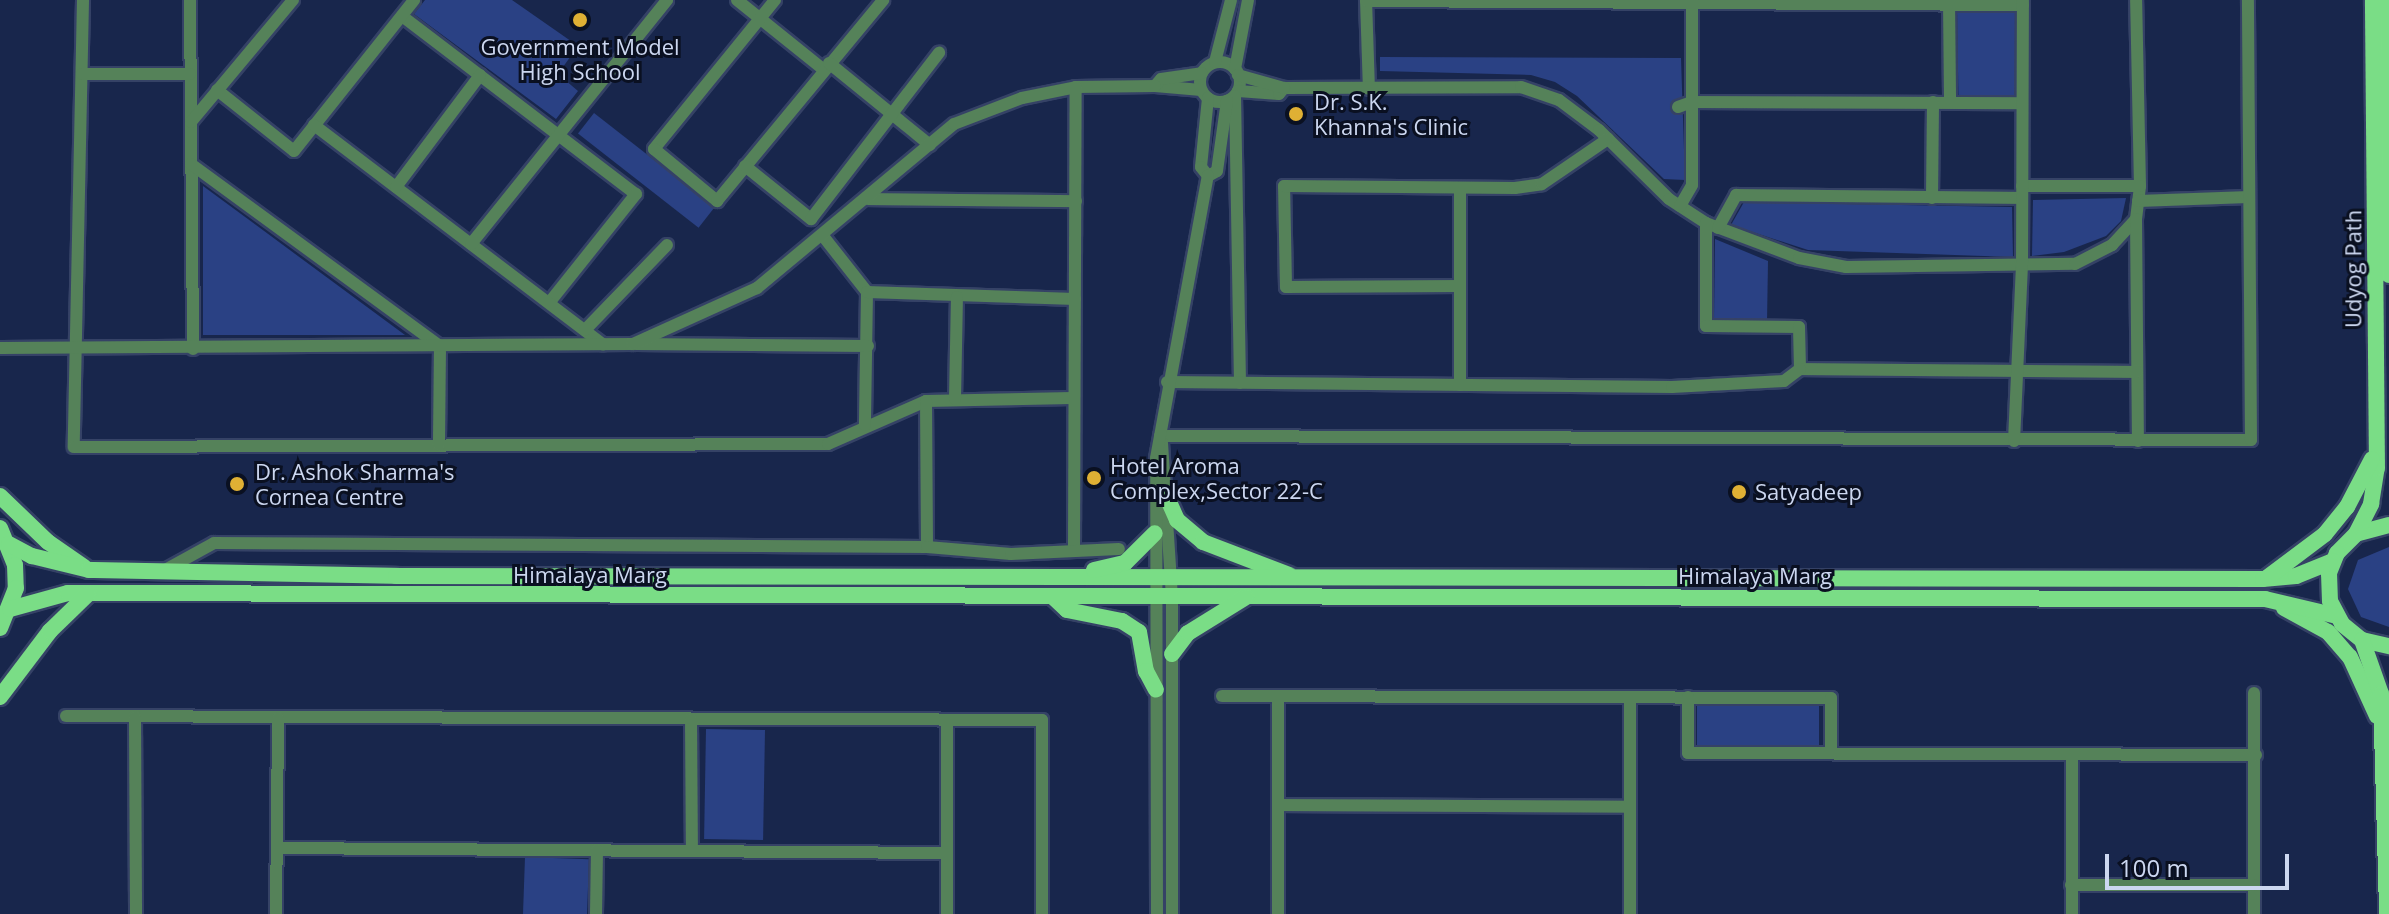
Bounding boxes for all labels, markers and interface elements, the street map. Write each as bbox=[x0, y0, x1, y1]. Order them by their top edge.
marker: Government Model High School bbox=[571, 11, 589, 29]
place label: Government Model High School bbox=[480, 33, 680, 84]
place label: Dr. S.K. Khanna's Clinic bbox=[1314, 88, 1468, 140]
marker: Dr. S.K. Khanna's Clinic bbox=[1285, 103, 1307, 125]
street label: Udyog Path bbox=[2340, 210, 2366, 328]
place label: Hotel Aroma Complex,Sector 22-C bbox=[1110, 452, 1323, 504]
place label: Dr. Ashok Sharma's Cornea Centre bbox=[255, 458, 455, 510]
marker: Hotel Aroma Complex,Sector 22-C bbox=[1085, 469, 1103, 487]
marker: Dr. Ashok Sharma's Cornea Centre bbox=[226, 473, 248, 495]
place label: Satyadeep bbox=[1755, 479, 1862, 505]
marker: Satyadeep bbox=[1730, 483, 1748, 501]
street label: Himalaya Marg bbox=[513, 562, 667, 588]
street label: Himalaya Marg bbox=[1678, 563, 1832, 589]
scale bar bbox=[2109, 838, 2293, 888]
text: 100 m bbox=[2119, 851, 2189, 884]

